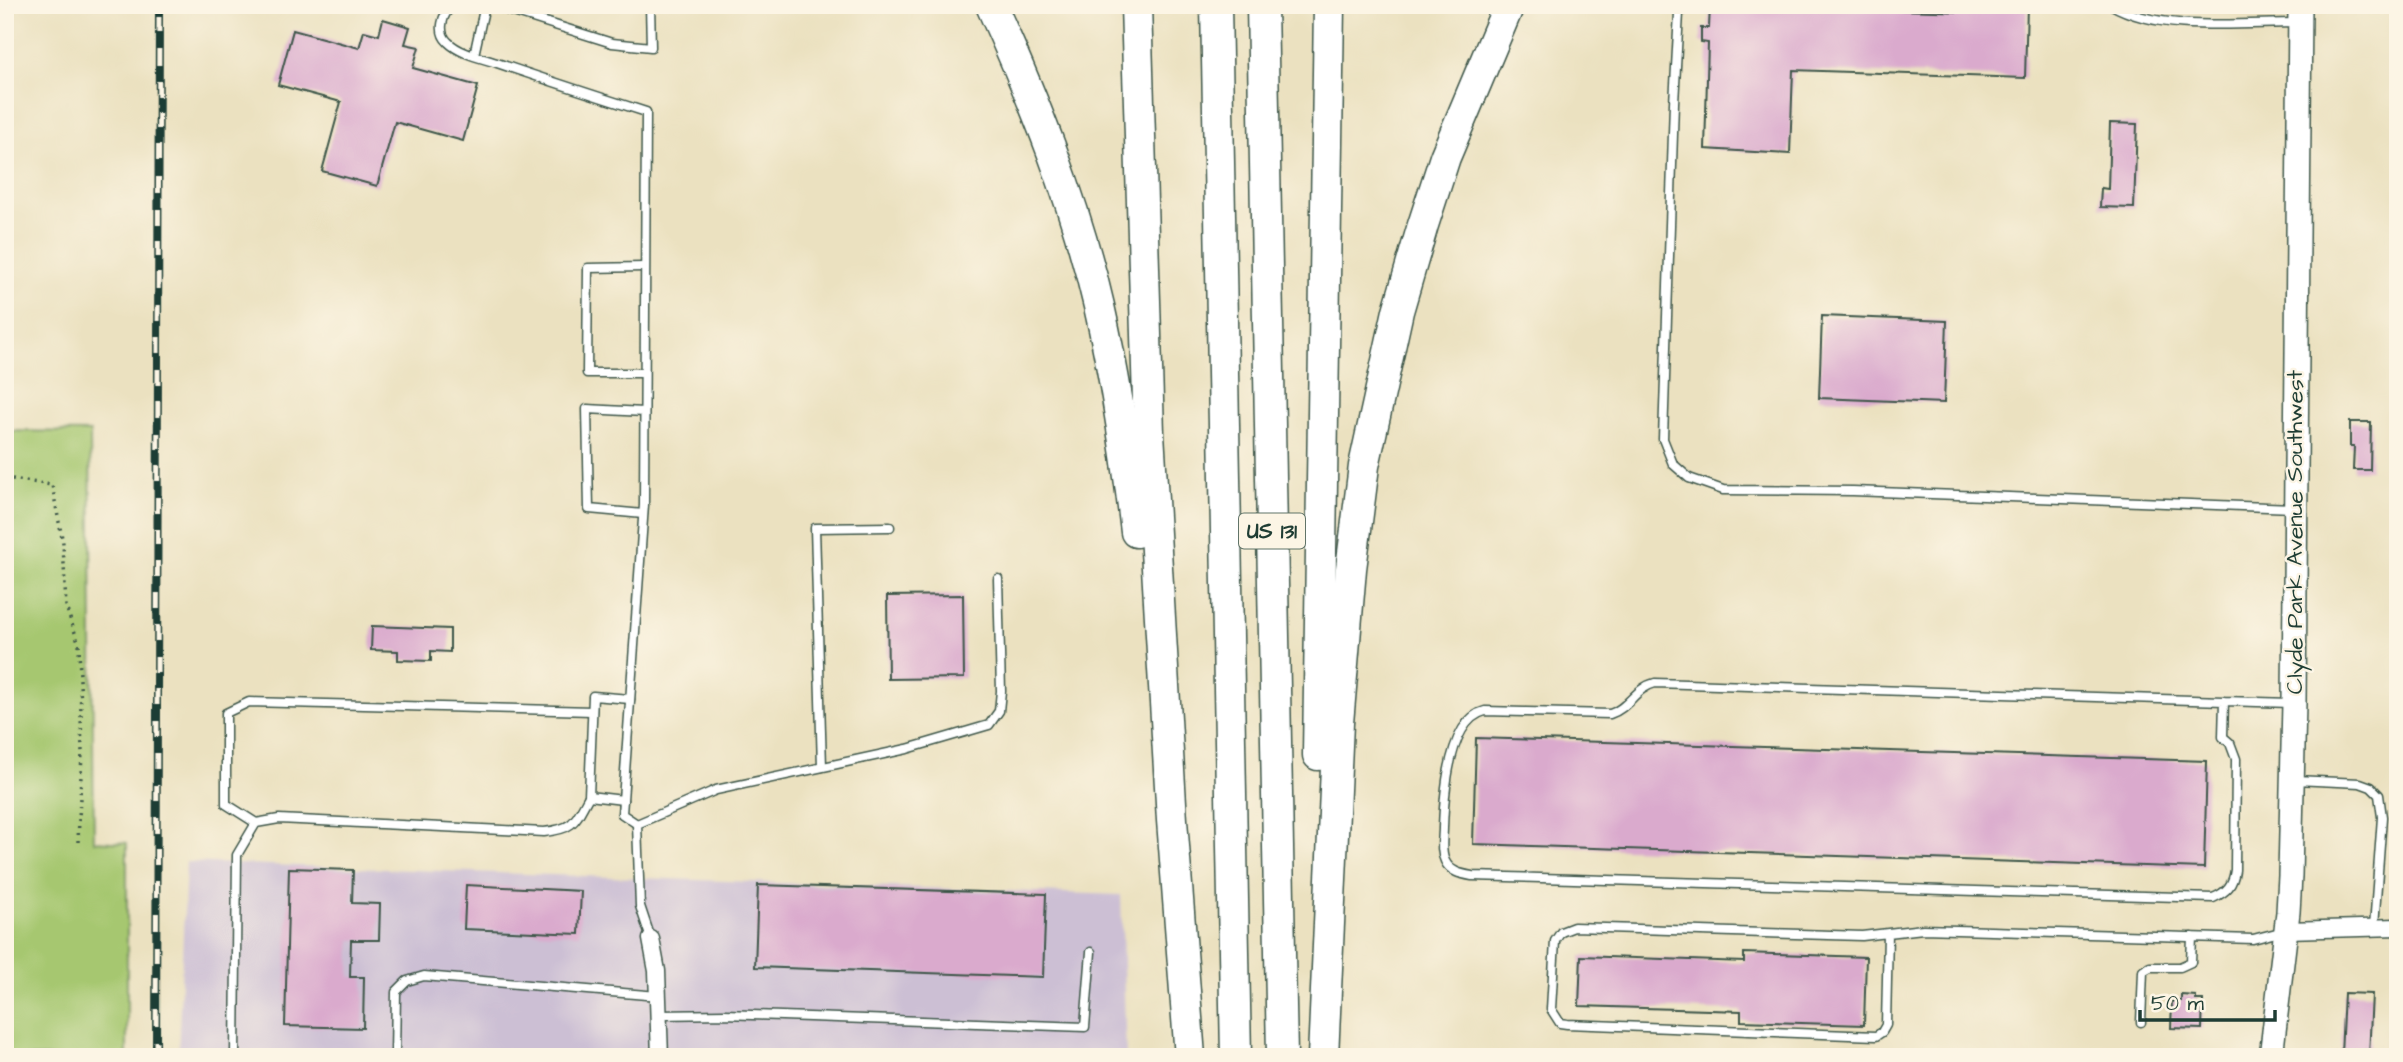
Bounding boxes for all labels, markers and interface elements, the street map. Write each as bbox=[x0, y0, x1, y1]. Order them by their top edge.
street label: Clyde Park Avenue Southwest bbox=[2279, 369, 2312, 694]
road number: US 131 bbox=[1239, 514, 1305, 548]
scale bar bbox=[2140, 978, 2275, 1022]
text: 50 m bbox=[2151, 989, 2205, 1018]

